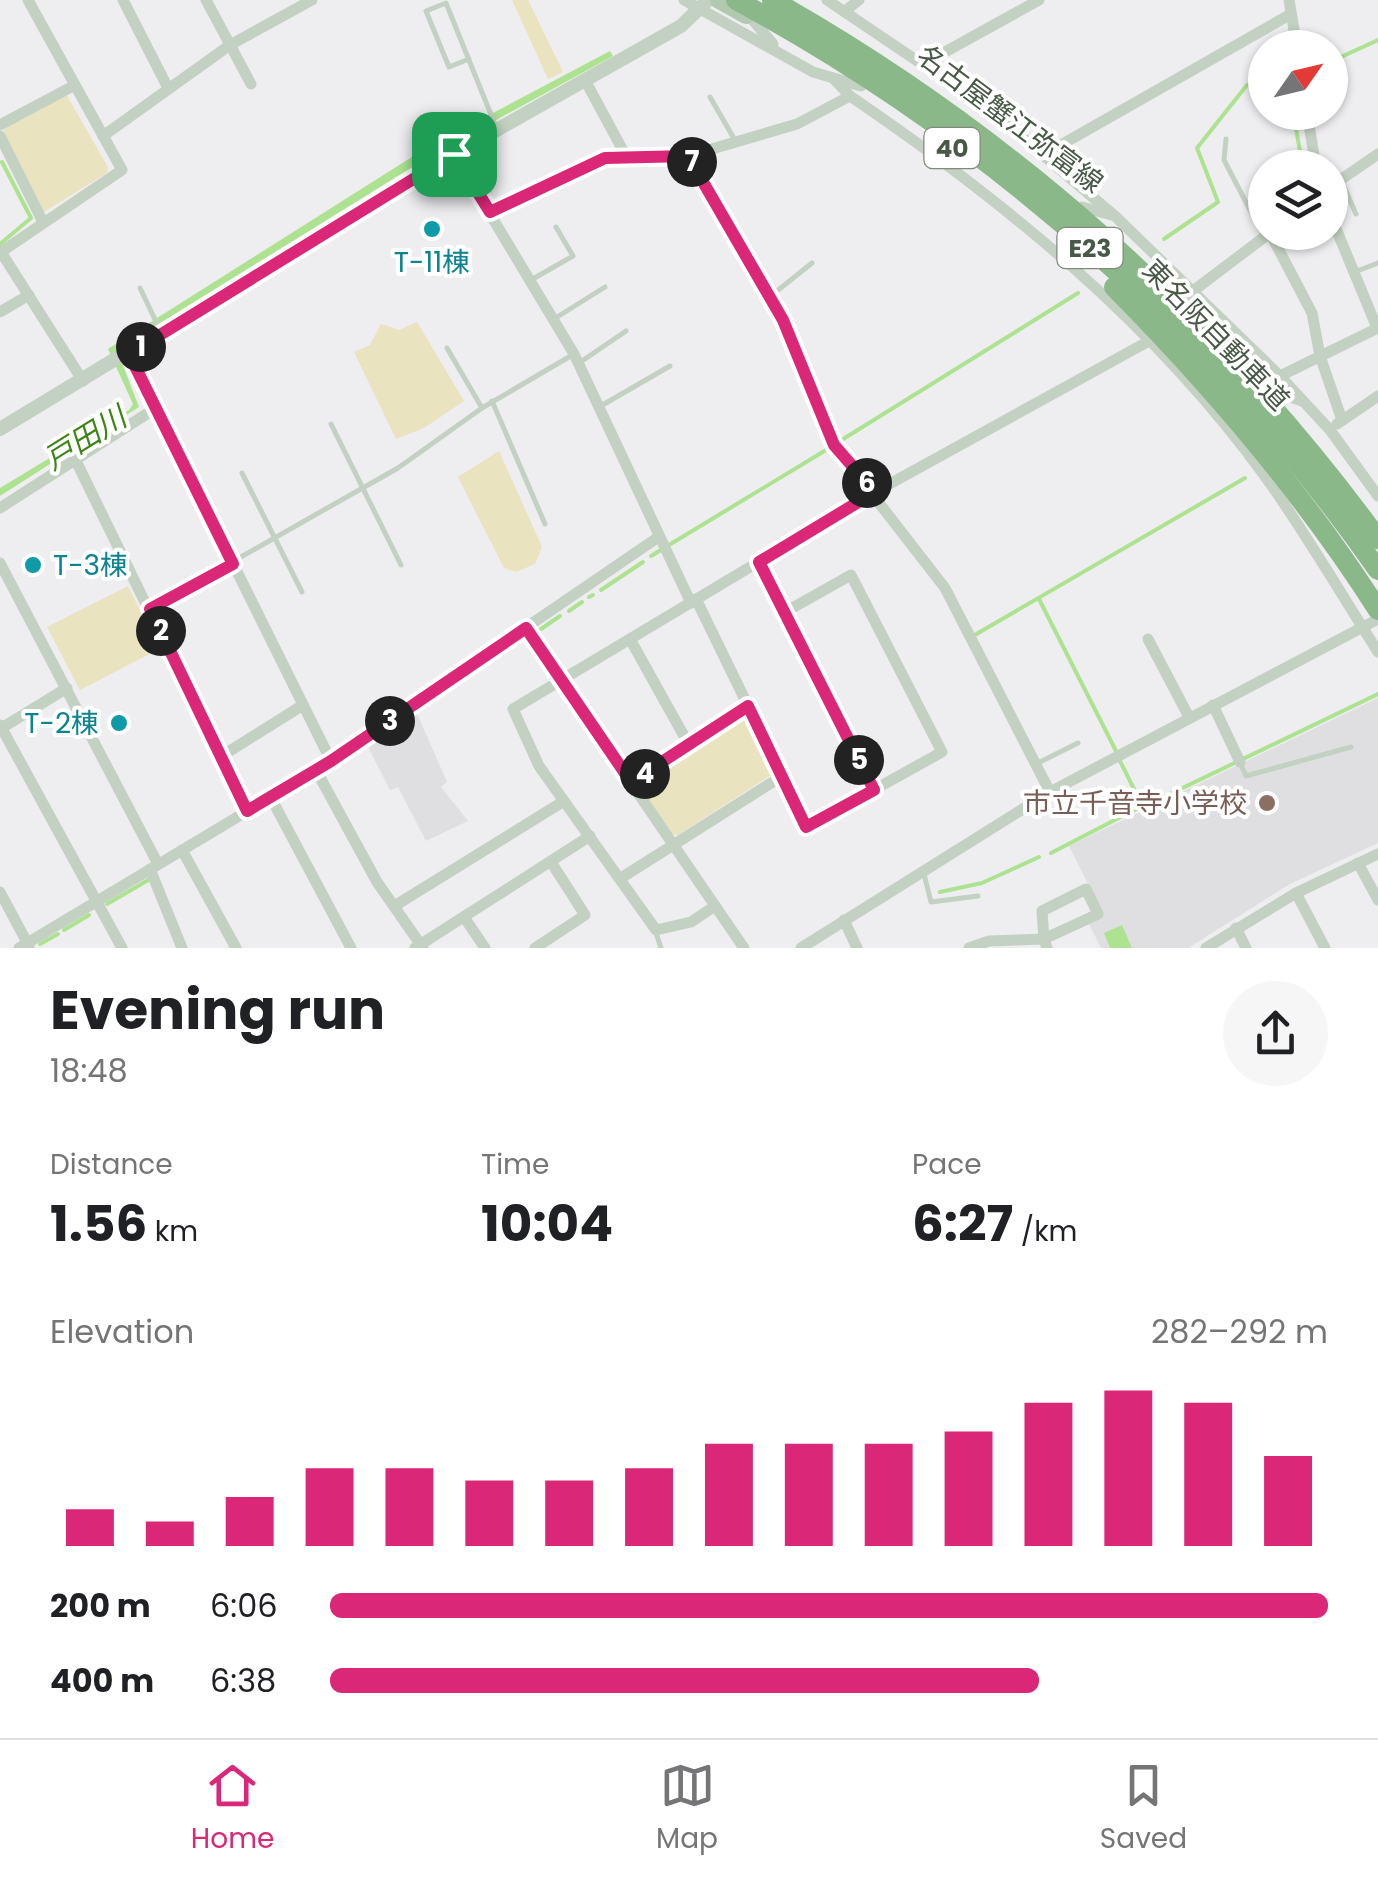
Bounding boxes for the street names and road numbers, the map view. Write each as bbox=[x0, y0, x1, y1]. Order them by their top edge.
street label: 名古屋蟹江弥富線 bbox=[909, 36, 1111, 202]
road number: 40 bbox=[924, 128, 980, 168]
road number: E23 bbox=[1058, 228, 1122, 268]
street label: 東名阪自動車道 bbox=[1134, 251, 1298, 419]

